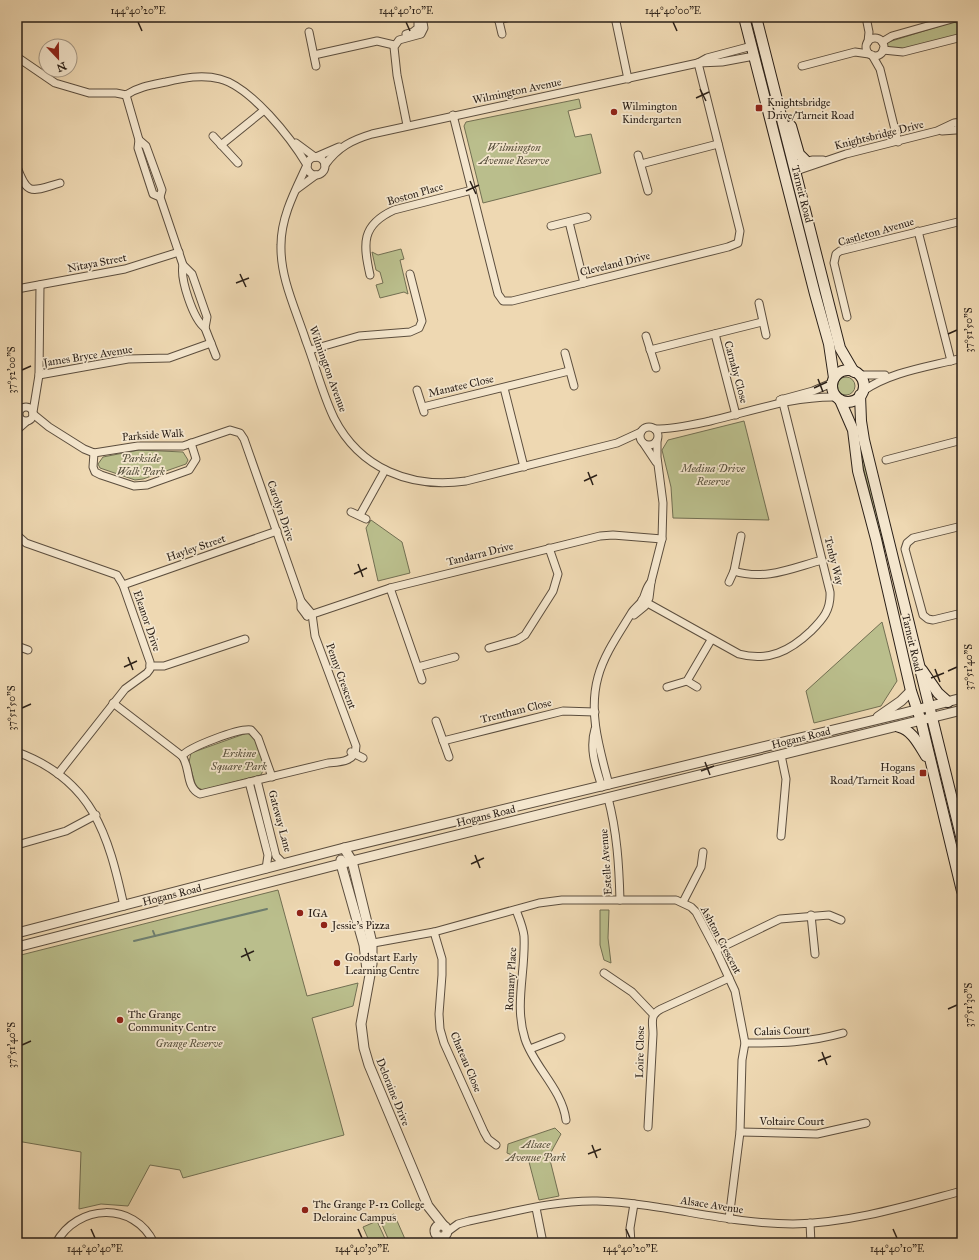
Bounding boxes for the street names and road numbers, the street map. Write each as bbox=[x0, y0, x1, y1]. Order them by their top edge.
street label: Wilmington Avenue bbox=[471, 75, 563, 107]
street label: Knightsbridge Drive bbox=[833, 118, 925, 152]
street label: Tarneit Road bbox=[789, 164, 816, 225]
street label: Boston Place bbox=[385, 180, 445, 208]
street label: Castleton Avenue bbox=[837, 215, 916, 249]
street label: Cleveland Drive bbox=[579, 249, 652, 279]
street label: Nitaya Street bbox=[66, 251, 128, 275]
street label: Wilmington Avenue bbox=[306, 324, 350, 414]
street label: Carnaby Close bbox=[721, 339, 751, 405]
street label: James Bryce Avenue bbox=[42, 342, 134, 371]
street label: Manatee Close bbox=[427, 372, 495, 400]
street label: Parkside Walk bbox=[122, 426, 185, 444]
street label: Carolyn Drive bbox=[265, 479, 298, 544]
street label: Hayley Street bbox=[165, 532, 227, 564]
street label: Tenby Way bbox=[822, 535, 846, 587]
street label: Tandarra Drive bbox=[445, 539, 515, 569]
street label: Eleanor Drive bbox=[131, 589, 164, 654]
street label: Tarneit Road bbox=[899, 613, 925, 674]
street label: Penny Crescent bbox=[323, 641, 359, 711]
street label: Trentham Close bbox=[479, 696, 553, 726]
street label: Hogans Road bbox=[770, 724, 832, 752]
street label: Gateway Lane bbox=[265, 789, 295, 854]
street label: Hogans Road bbox=[455, 802, 517, 830]
street label: Estelle Avenue bbox=[597, 828, 615, 896]
street label: Hogans Road bbox=[141, 881, 203, 909]
street label: Ashton Crescent bbox=[697, 903, 744, 976]
street label: Romany Place bbox=[503, 947, 519, 1011]
street label: Calais Court bbox=[754, 1024, 810, 1038]
street label: Loire Close bbox=[633, 1025, 647, 1078]
street label: Chateau Close bbox=[447, 1030, 485, 1094]
street label: Deloraine Drive bbox=[374, 1056, 413, 1128]
street label: Voltaire Court bbox=[759, 1115, 825, 1128]
street label: Alsace Avenue bbox=[679, 1193, 745, 1216]

